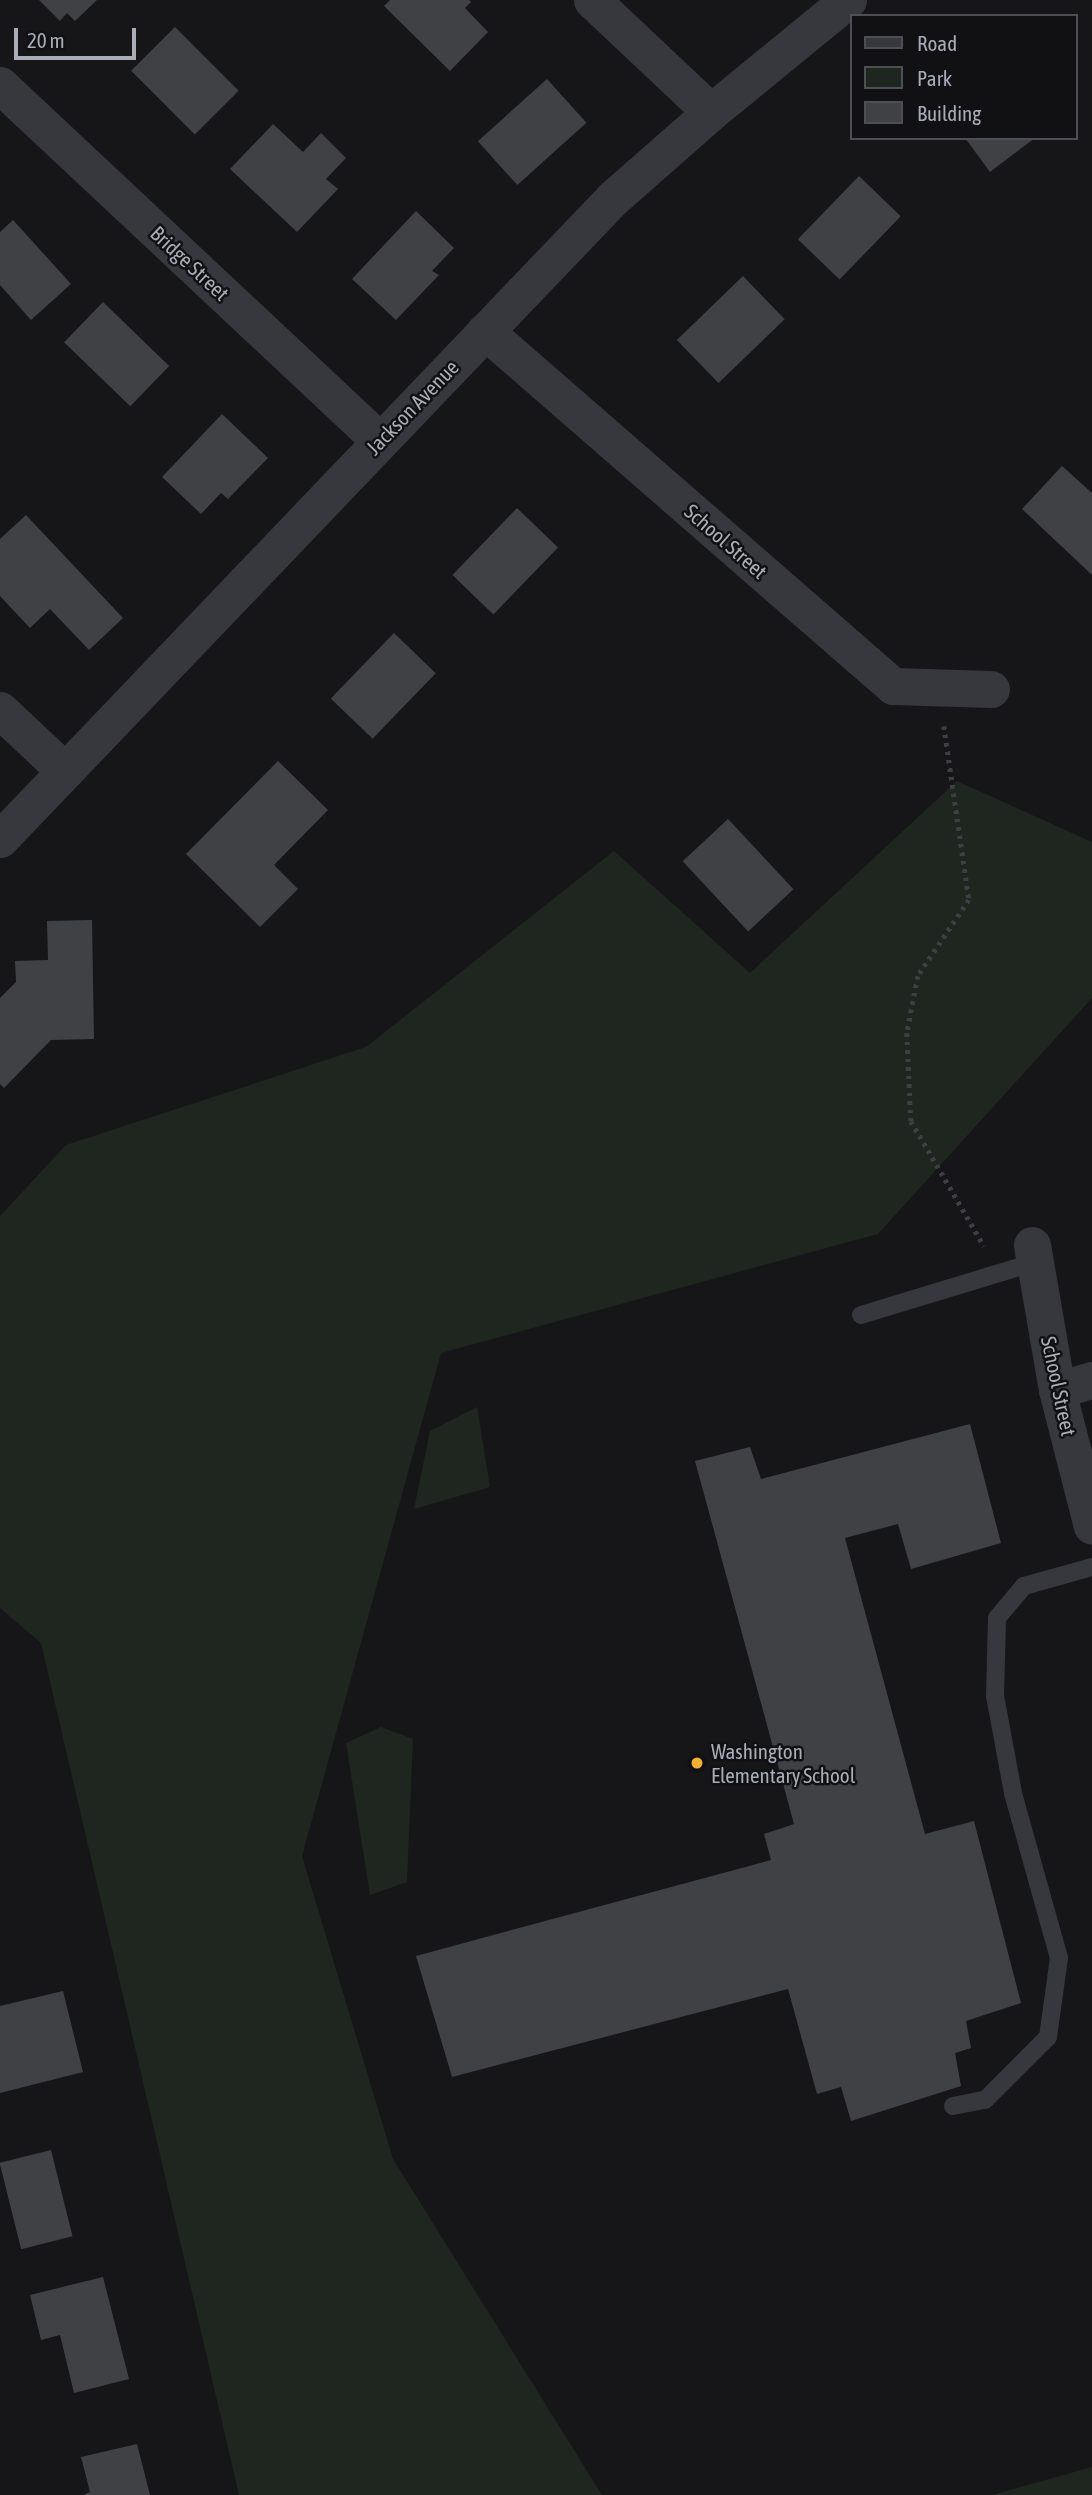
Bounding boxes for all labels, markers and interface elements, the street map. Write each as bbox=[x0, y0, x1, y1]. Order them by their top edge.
scale bar bbox=[18, 14, 140, 58]
legend bbox=[850, 14, 1078, 140]
text: 20 m bbox=[27, 28, 65, 52]
text: Road bbox=[917, 31, 957, 55]
text: Park bbox=[917, 66, 952, 90]
text: Building bbox=[917, 101, 981, 125]
street label: Bridge Street bbox=[146, 220, 234, 306]
street label: Jackson Avenue bbox=[361, 354, 463, 460]
street label: School Street bbox=[680, 498, 772, 584]
street label: School Street bbox=[1036, 1334, 1082, 1438]
place label: Washington Elementary School bbox=[711, 1738, 855, 1788]
marker: Washington Elementary School bbox=[689, 1755, 705, 1771]

